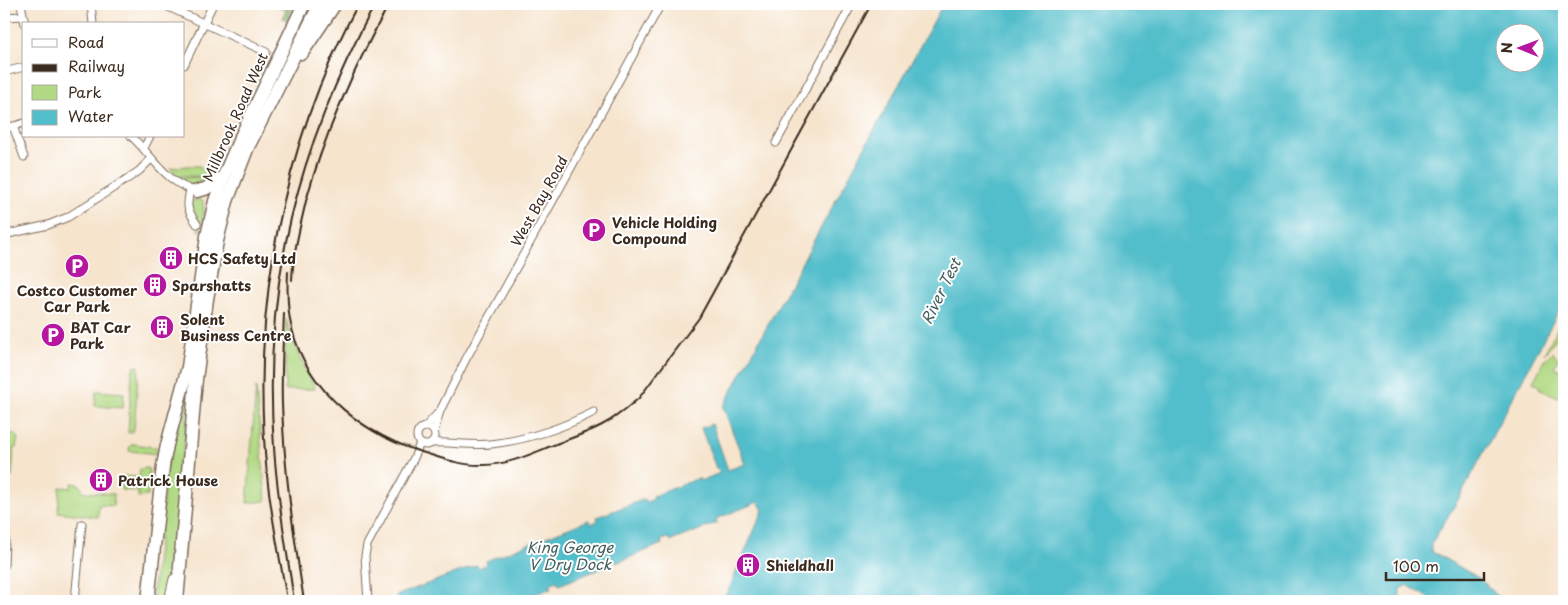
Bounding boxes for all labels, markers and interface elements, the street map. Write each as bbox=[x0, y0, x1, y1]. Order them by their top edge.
legend bbox=[22, 22, 185, 138]
north arrow bbox=[1496, 22, 1546, 72]
text: Road bbox=[68, 30, 104, 53]
text: N bbox=[1496, 42, 1517, 53]
street label: Millbrook Road West bbox=[197, 49, 273, 185]
text: Railway bbox=[68, 54, 125, 77]
text: Park bbox=[68, 80, 102, 103]
text: Water bbox=[68, 104, 113, 127]
street label: West Bay Road bbox=[505, 152, 573, 250]
place label: Vehicle Holding Compound bbox=[612, 212, 717, 249]
parking icon: Vehicle Holding Compound bbox=[581, 217, 607, 243]
building icon: HCS Safety Ltd bbox=[158, 245, 184, 271]
place label: HCS Safety Ltd bbox=[188, 248, 296, 269]
water label: River Test bbox=[914, 252, 967, 328]
parking icon: Costco Customer Car Park bbox=[64, 253, 90, 279]
building icon: Sparshatts bbox=[142, 272, 168, 298]
place label: Sparshatts bbox=[172, 275, 251, 296]
place label: Costco Customer Car Park bbox=[17, 280, 138, 317]
place label: Solent Business Centre bbox=[180, 309, 292, 346]
building icon: Solent Business Centre bbox=[149, 314, 175, 340]
place label: BAT Car Park bbox=[70, 317, 132, 354]
parking icon: BAT Car Park bbox=[40, 322, 66, 348]
building icon: Patrick House bbox=[88, 467, 114, 493]
place label: Patrick House bbox=[118, 470, 219, 491]
water label: King George V Dry Dock bbox=[527, 535, 614, 575]
scale bar bbox=[1386, 550, 1483, 582]
building icon: Shieldhall bbox=[735, 552, 761, 578]
text: 100 m bbox=[1393, 554, 1439, 577]
place label: Shieldhall bbox=[766, 555, 834, 576]

